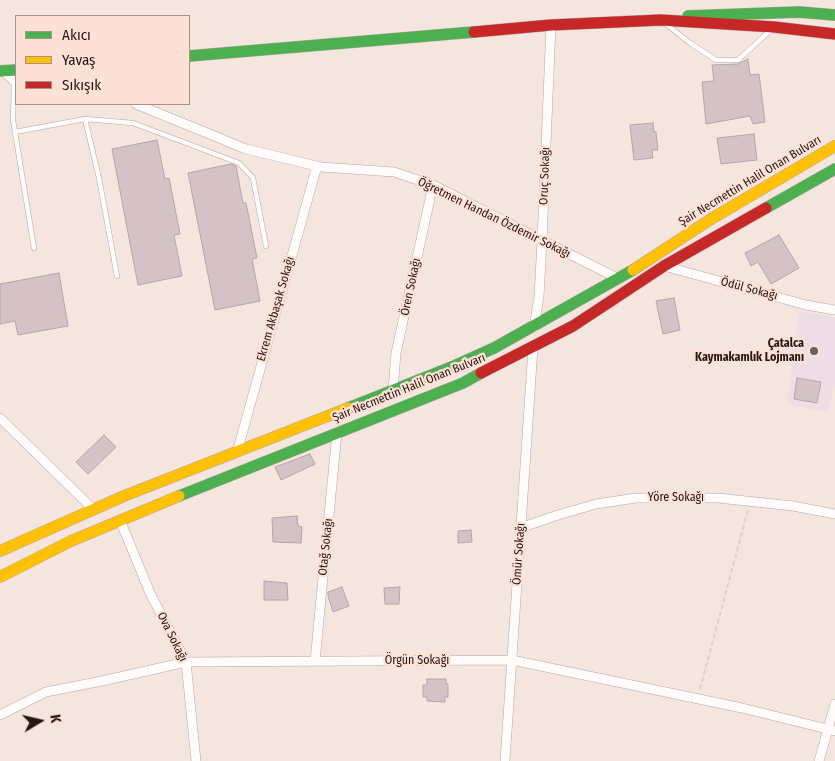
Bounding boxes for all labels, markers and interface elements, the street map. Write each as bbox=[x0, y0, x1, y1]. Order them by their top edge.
legend bbox=[15, 15, 190, 105]
text: Akıcı bbox=[62, 26, 91, 44]
text: Yavaş bbox=[62, 51, 96, 69]
text: Sıkışık bbox=[62, 76, 101, 94]
street label: Şair Necmettin Halil Onan Bulvarı bbox=[676, 133, 824, 229]
street label: Oruç Sokağı bbox=[537, 147, 553, 205]
street label: Öğretmen Handan Özdemir Sokağı bbox=[415, 175, 573, 261]
street label: Ekrem Akbaşak Sokağı bbox=[254, 255, 298, 363]
street label: Ören Sokağı bbox=[398, 257, 424, 317]
street label: Ödül Sokağı bbox=[719, 274, 779, 304]
place label: Çatalca Kaymakamlık Lojmanı bbox=[695, 337, 804, 365]
marker: Çatalca Kaymakamlık Lojmanı bbox=[808, 345, 820, 357]
street label: Şair Necmettin Halil Onan Bulvarı bbox=[330, 351, 488, 425]
street label: Yöre Sokağı bbox=[648, 491, 704, 505]
street label: Otağ Sokağı bbox=[316, 518, 336, 576]
street label: Ömür Sokağı bbox=[510, 522, 528, 586]
street label: Ova Sokağı bbox=[154, 610, 190, 664]
street label: Örgün Sokağı bbox=[385, 654, 449, 668]
north arrow bbox=[15, 696, 65, 746]
text: K bbox=[46, 713, 64, 724]

